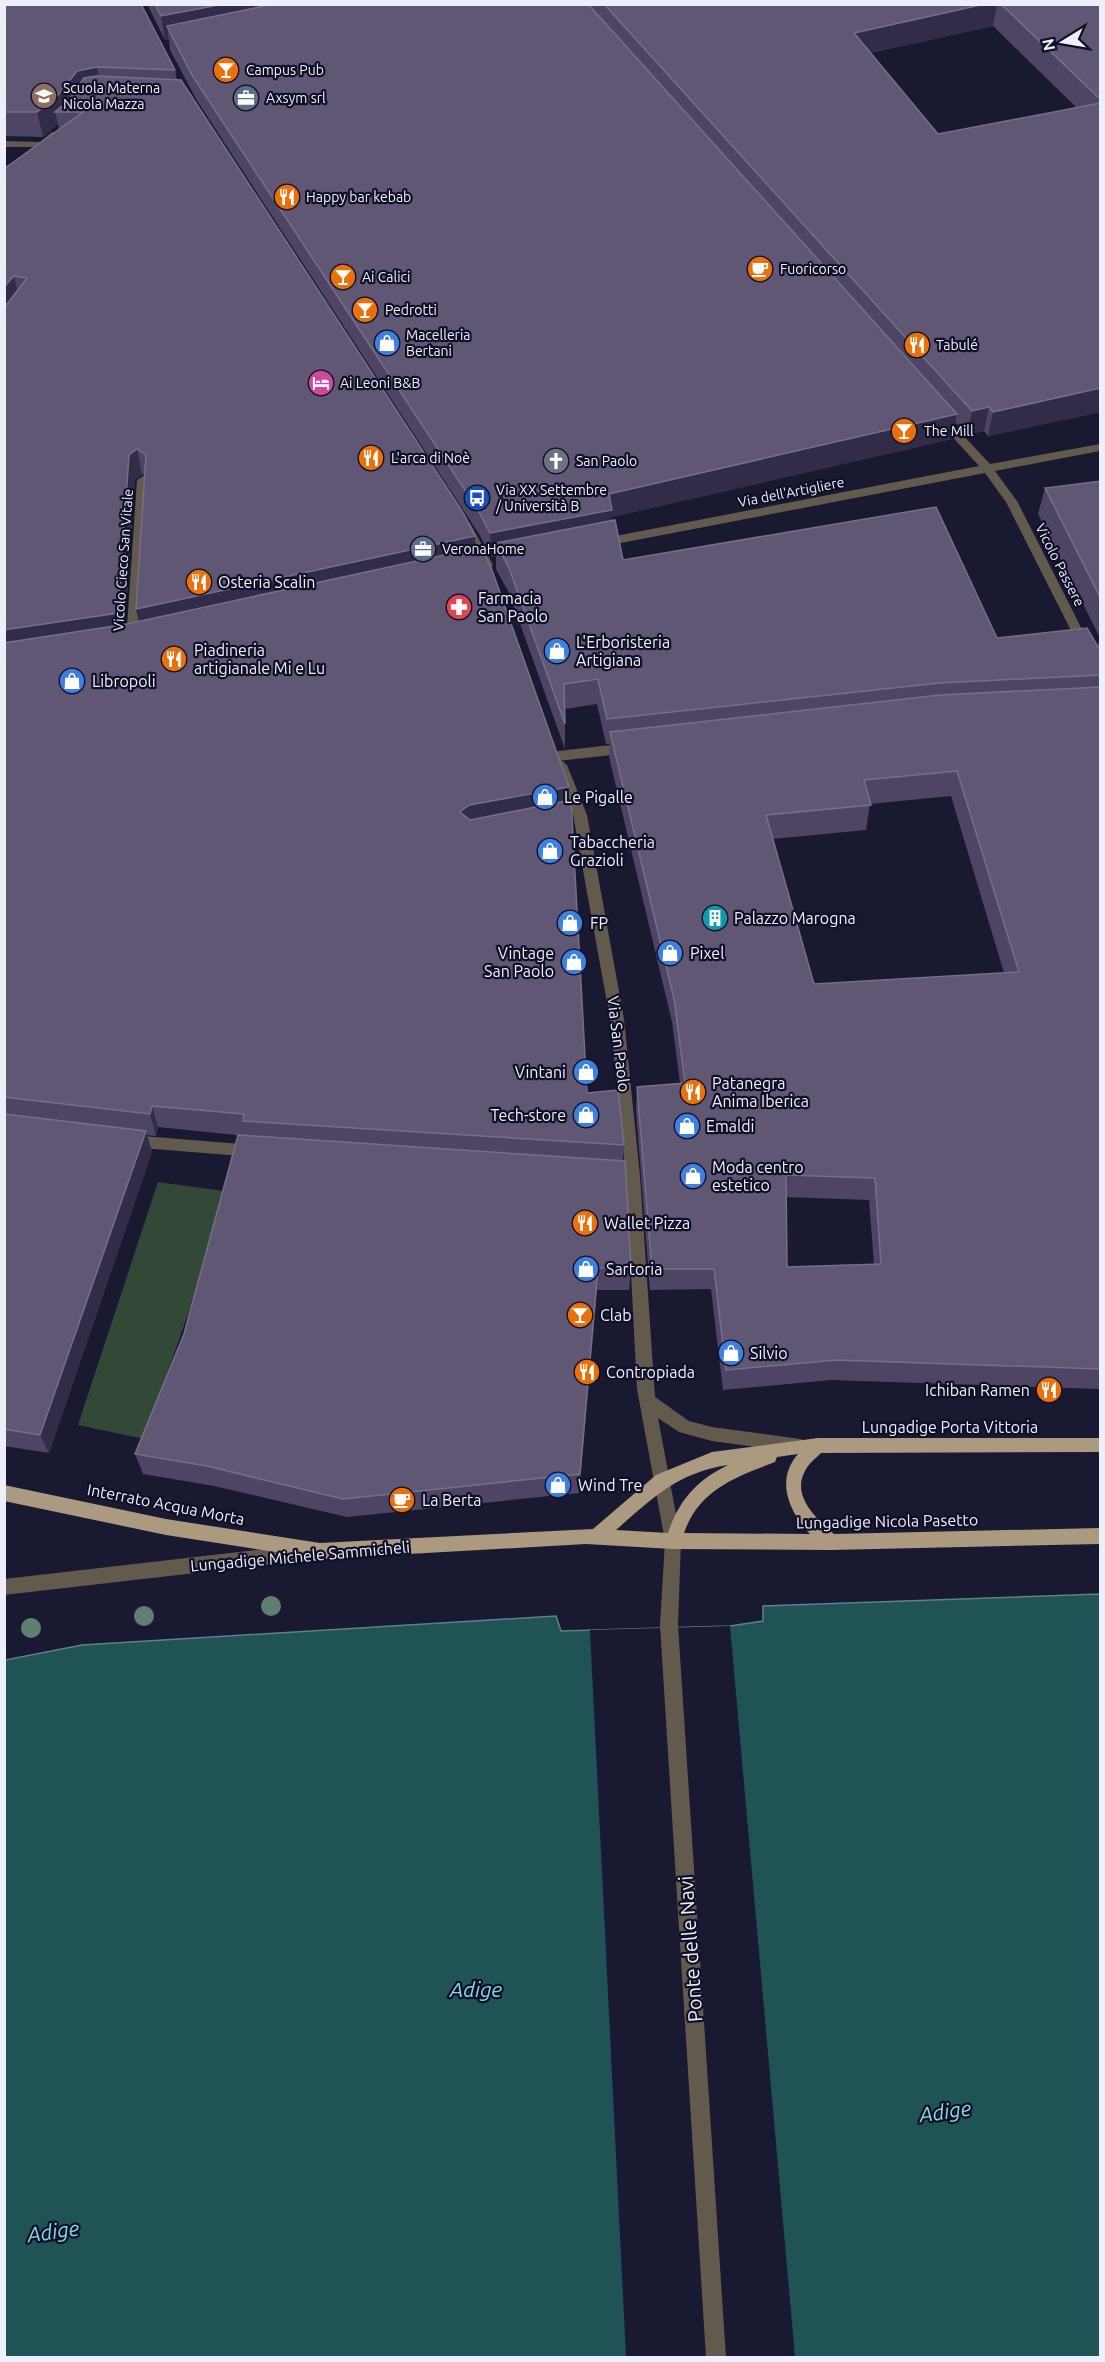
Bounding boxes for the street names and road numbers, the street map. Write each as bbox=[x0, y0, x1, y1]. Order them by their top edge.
street label: Via dell'Artigliere bbox=[736, 474, 846, 510]
street label: Vicolo Cieco San Vitale bbox=[110, 488, 136, 632]
street label: Vicolo Passere bbox=[1032, 521, 1088, 609]
street label: Via San Paolo bbox=[604, 995, 634, 1093]
street label: Lungadige Porta Vittoria bbox=[862, 1418, 1038, 1436]
street label: Interrato Acqua Morta bbox=[86, 1480, 246, 1528]
street label: Lungadige Nicola Pasetto bbox=[796, 1510, 978, 1532]
street label: Lungadige Michele Sammicheli bbox=[189, 1537, 411, 1575]
street label: Ponte delle Navi bbox=[673, 1875, 707, 2023]

